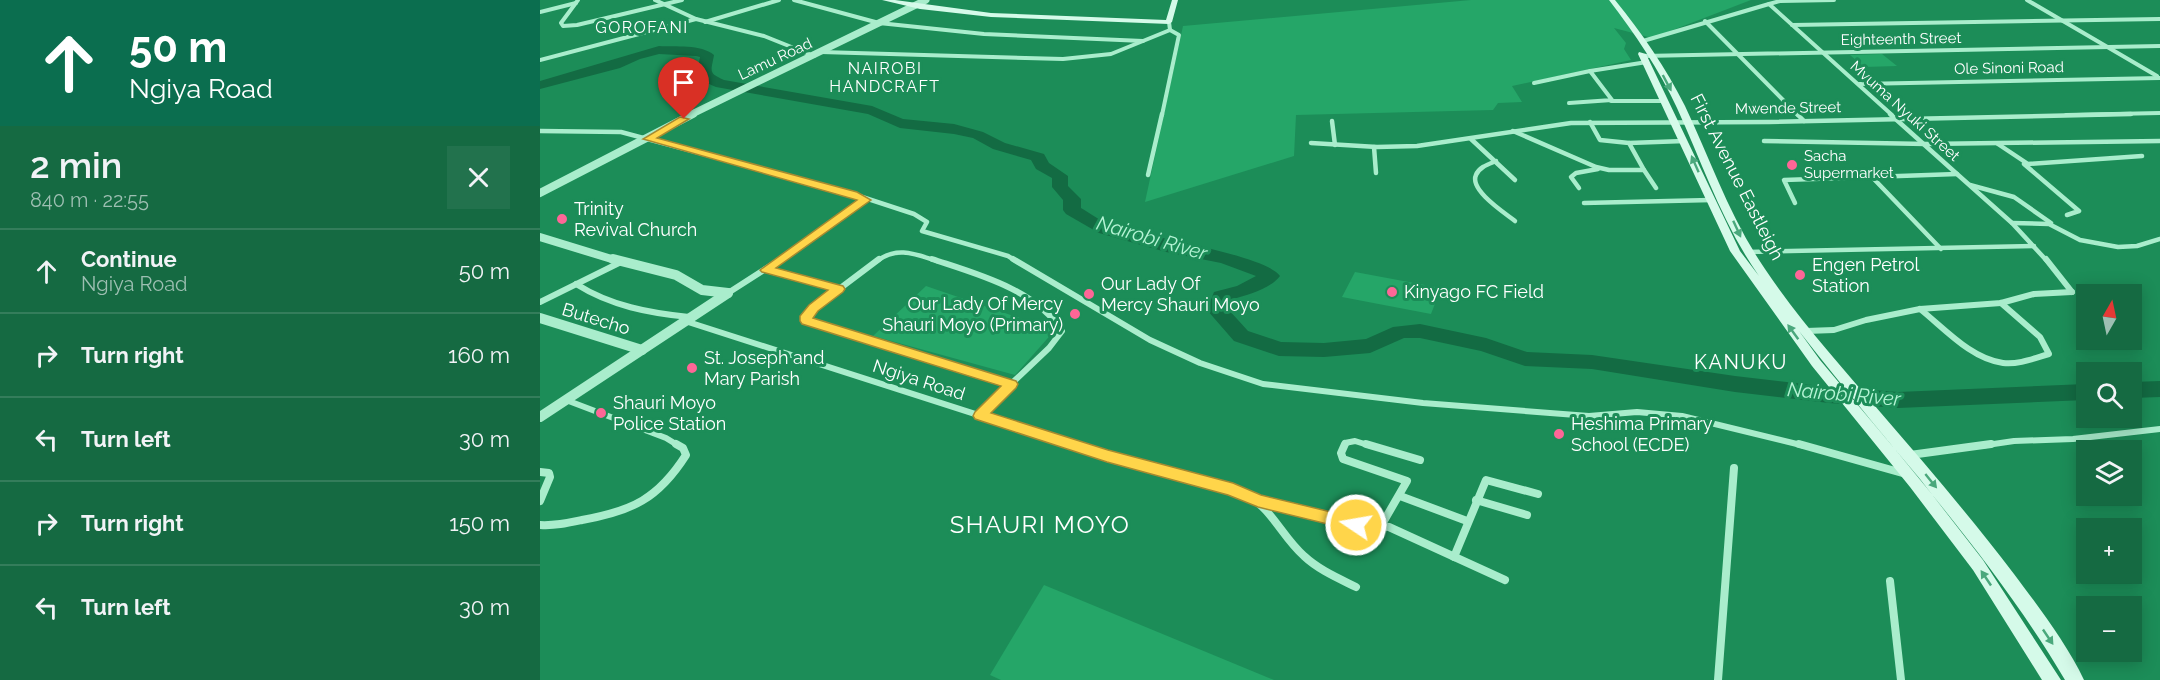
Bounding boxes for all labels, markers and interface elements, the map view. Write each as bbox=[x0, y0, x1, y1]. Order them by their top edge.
district label: GOROFANI bbox=[595, 18, 689, 37]
text: 50 m bbox=[129, 23, 227, 72]
icon: ahead bbox=[30, 24, 108, 102]
street label: Eighteenth Street bbox=[1841, 29, 1961, 49]
street label: Lamu Road bbox=[735, 34, 815, 84]
pin bbox=[658, 57, 709, 119]
street label: Mvuma Nyuki Street bbox=[1847, 57, 1963, 165]
street label: Ole Sinoni Road bbox=[1954, 58, 2064, 78]
district label: NAIROBI HANDCRAFT bbox=[829, 59, 941, 96]
icon: arrive bbox=[667, 66, 700, 99]
text: Ngiya Road bbox=[129, 73, 273, 104]
one-way arrow bbox=[1663, 75, 1672, 92]
street label: First Avenue Eastleigh bbox=[1686, 90, 1789, 263]
street label: Mwende Street bbox=[1735, 98, 1841, 118]
text: 2 min bbox=[30, 144, 122, 186]
button: close bbox=[447, 146, 510, 209]
place label: Sacha Supermarket bbox=[1804, 147, 1894, 182]
one-way arrow bbox=[1690, 156, 1699, 173]
marker: Sacha Supermarket bbox=[1785, 158, 1799, 172]
text: 840 m · 22:55 bbox=[30, 188, 149, 212]
place label: Trinity Revival Church bbox=[574, 198, 697, 240]
water label: Nairobi River bbox=[1094, 211, 1211, 266]
marker: Trinity Revival Church bbox=[555, 212, 569, 226]
one-way arrow bbox=[1732, 221, 1741, 238]
text: Continue bbox=[81, 246, 177, 272]
place label: Engen Petrol Station bbox=[1812, 254, 1919, 296]
icon: ahead bbox=[30, 255, 63, 288]
text: 50 m bbox=[459, 258, 510, 284]
marker: Engen Petrol Station bbox=[1793, 268, 1807, 282]
text: Ngiya Road bbox=[81, 272, 188, 296]
place label: Our Lady Of Mercy Shauri Moyo bbox=[1101, 273, 1260, 315]
place label: Kinyago FC Field bbox=[1404, 281, 1544, 302]
north arrow bbox=[2076, 284, 2142, 350]
map controls bbox=[2076, 284, 2142, 662]
marker: Kinyago FC Field bbox=[1385, 285, 1399, 299]
marker: Our Lady Of Mercy Shauri Moyo bbox=[1082, 287, 1096, 301]
place label: Our Lady Of Mercy Shauri Moyo (Primary) bbox=[882, 293, 1063, 335]
street label: Butecho bbox=[560, 298, 633, 339]
marker: Our Lady Of Mercy Shauri Moyo (Primary) bbox=[1068, 307, 1082, 321]
one-way arrow bbox=[1787, 324, 1799, 340]
icon: right bbox=[30, 339, 63, 372]
text: Turn right bbox=[81, 342, 184, 368]
text: 160 m bbox=[448, 342, 510, 368]
place label: St. Joseph and Mary Parish bbox=[704, 347, 824, 389]
district label: KANUKU bbox=[1694, 350, 1788, 374]
street label: Ngiya Road bbox=[870, 355, 968, 404]
marker: St. Joseph and Mary Parish bbox=[685, 361, 699, 375]
button: search bbox=[2076, 362, 2142, 428]
water label: Nairobi River bbox=[1786, 377, 1903, 411]
place label: Shauri Moyo Police Station bbox=[613, 392, 726, 434]
marker: Shauri Moyo Police Station bbox=[594, 406, 608, 420]
place label: Heshima Primary School (ECDE) bbox=[1571, 413, 1713, 455]
icon: left bbox=[30, 423, 63, 456]
text: Turn left bbox=[81, 426, 171, 452]
text: 30 m bbox=[459, 426, 510, 452]
marker: Heshima Primary School (ECDE) bbox=[1552, 427, 1566, 441]
button: layers bbox=[2076, 440, 2142, 506]
one-way arrow bbox=[1925, 473, 1938, 489]
position arrow bbox=[1324, 493, 1388, 557]
icon: right bbox=[30, 507, 63, 540]
text: Turn right bbox=[81, 510, 184, 536]
text: 150 m bbox=[449, 510, 510, 536]
district label: SHAURI MOYO bbox=[950, 510, 1130, 539]
button: + bbox=[2076, 518, 2142, 584]
one-way arrow bbox=[1981, 570, 1992, 586]
icon: left bbox=[30, 591, 63, 624]
text: Turn left bbox=[81, 594, 171, 620]
text: 30 m bbox=[459, 594, 510, 620]
button: − bbox=[2076, 596, 2142, 662]
one-way arrow bbox=[2042, 629, 2054, 645]

